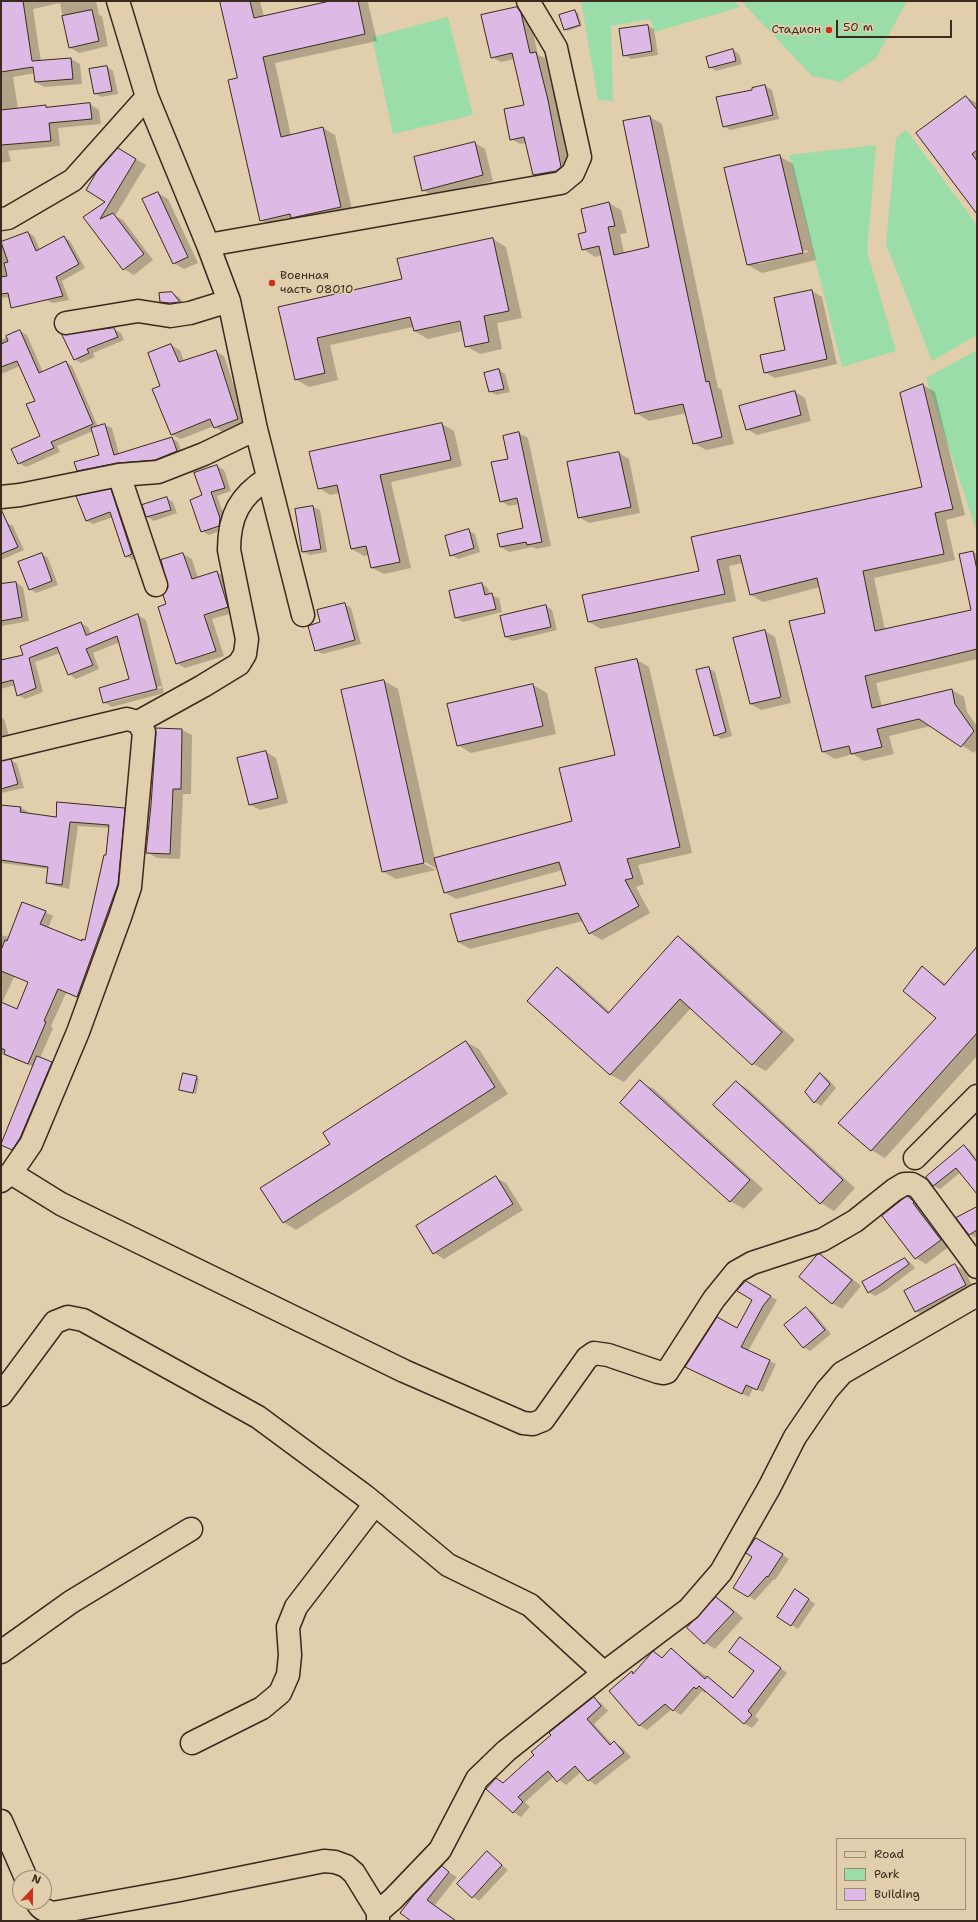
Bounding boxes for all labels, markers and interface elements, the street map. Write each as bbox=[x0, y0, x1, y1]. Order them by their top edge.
scale bar bbox=[838, 12, 954, 38]
text: 50 m bbox=[843, 19, 873, 35]
place label: Стадион bbox=[771, 23, 821, 37]
marker: Стадион bbox=[824, 25, 834, 35]
place label: Военная часть 08010 bbox=[280, 269, 353, 297]
marker: Военная часть 08010 bbox=[267, 278, 277, 288]
legend bbox=[836, 1838, 966, 1910]
text: Road bbox=[874, 1846, 904, 1862]
text: Park bbox=[874, 1866, 900, 1882]
north arrow bbox=[12, 1870, 52, 1910]
text: N bbox=[29, 1871, 43, 1888]
text: Building bbox=[874, 1886, 920, 1902]

